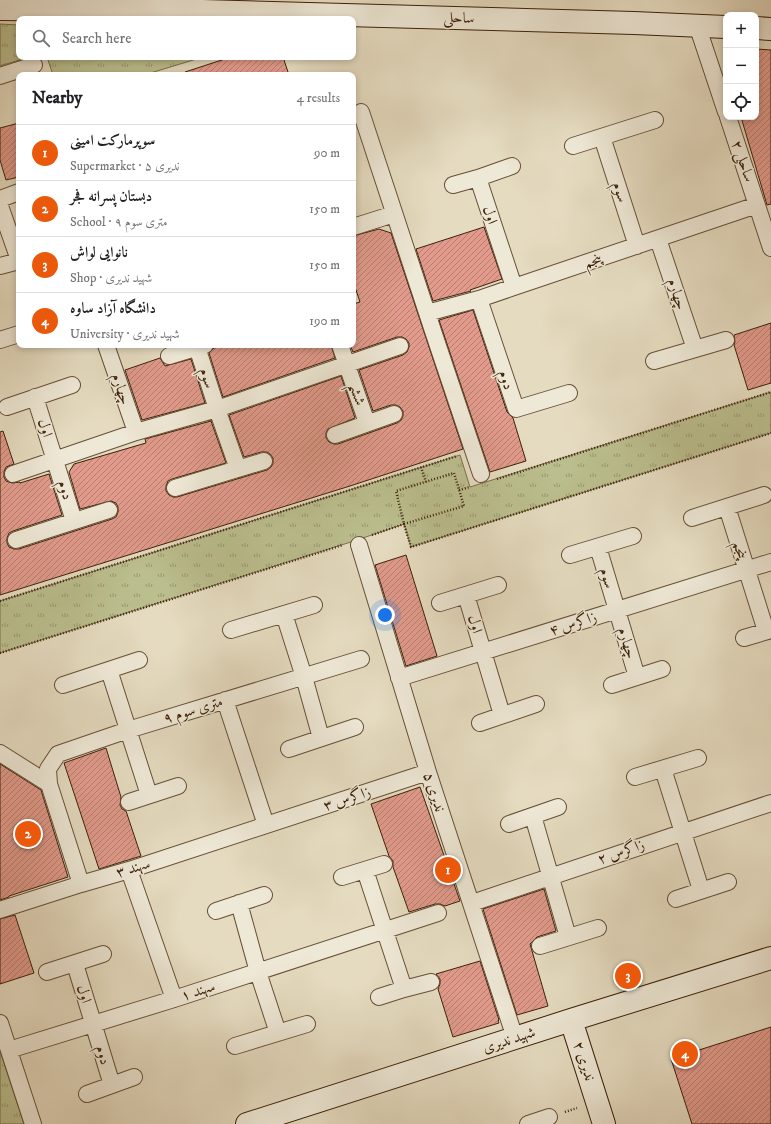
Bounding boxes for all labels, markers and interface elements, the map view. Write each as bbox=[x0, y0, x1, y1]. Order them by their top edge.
street label: ساحلی bbox=[443, 8, 475, 29]
map controls bbox=[723, 12, 759, 120]
button: + bbox=[723, 12, 759, 48]
search box bbox=[16, 16, 356, 60]
icon: search bbox=[30, 27, 52, 49]
text: Search here bbox=[62, 29, 131, 48]
button: − bbox=[723, 48, 759, 84]
button: locate bbox=[723, 84, 759, 120]
text: Nearby bbox=[32, 87, 82, 109]
text: 4 results bbox=[297, 90, 340, 106]
text: سوپرمارکت امینی bbox=[70, 131, 155, 150]
street label: ساحلی ۲ bbox=[726, 138, 759, 185]
text: 1 bbox=[43, 145, 47, 161]
text: 90 m bbox=[314, 145, 340, 161]
text: Supermarket · ندیری ۵ bbox=[70, 158, 179, 174]
street label: سوم bbox=[605, 179, 632, 206]
text: دبستان پسرانه فجر bbox=[70, 187, 152, 206]
text: 2 bbox=[42, 201, 48, 217]
text: 150 m bbox=[309, 201, 340, 217]
street label: اول bbox=[478, 203, 502, 227]
text: School · ۹ متری سوم bbox=[70, 214, 167, 230]
text: نانوایی لواش bbox=[70, 243, 128, 262]
street label: پنجم bbox=[581, 249, 607, 277]
text: 3 bbox=[43, 257, 47, 273]
text: 150 m bbox=[309, 257, 340, 273]
text: Shop · شهید ندیری bbox=[70, 270, 152, 286]
street label: چهارم bbox=[660, 276, 691, 313]
text: دانشگاه آزاد ساوه bbox=[70, 299, 156, 318]
text: 4 bbox=[41, 313, 49, 329]
text: 190 m bbox=[309, 313, 340, 329]
text: University · شهید ندیری bbox=[70, 326, 180, 342]
street label: سوم bbox=[192, 365, 219, 392]
street label: دوم bbox=[491, 368, 518, 393]
street label: چهارم bbox=[104, 371, 135, 408]
street label: ششم bbox=[340, 380, 370, 409]
street label: اول bbox=[33, 416, 57, 440]
street label: دوم bbox=[50, 478, 77, 503]
street label: پنجم bbox=[724, 538, 752, 564]
street label: سوم bbox=[592, 565, 619, 591]
your location bbox=[375, 605, 395, 625]
street label: زاگرس ۴ bbox=[547, 606, 599, 641]
street label: اول bbox=[463, 613, 487, 635]
street label: چهارم bbox=[610, 625, 641, 662]
street label: ۹ متری سوم bbox=[161, 692, 226, 731]
street label: ندیری ۵ bbox=[419, 770, 449, 815]
street label: زاگرس ۳ bbox=[321, 781, 373, 816]
pin: 2 bbox=[15, 819, 41, 849]
street label: زاگرس ۲ bbox=[595, 834, 647, 869]
street label: سهند ۳ bbox=[114, 854, 152, 882]
pin: 1 bbox=[435, 855, 461, 885]
pin: 3 bbox=[615, 961, 641, 991]
street label: سهند ۱ bbox=[179, 977, 217, 1005]
street label: اول bbox=[72, 982, 96, 1006]
street label: شهید ندیری bbox=[480, 1023, 538, 1057]
street label: ندیری ۲ bbox=[569, 1039, 599, 1084]
pin: 4 bbox=[672, 1039, 698, 1069]
street label: دوم bbox=[88, 1043, 115, 1068]

